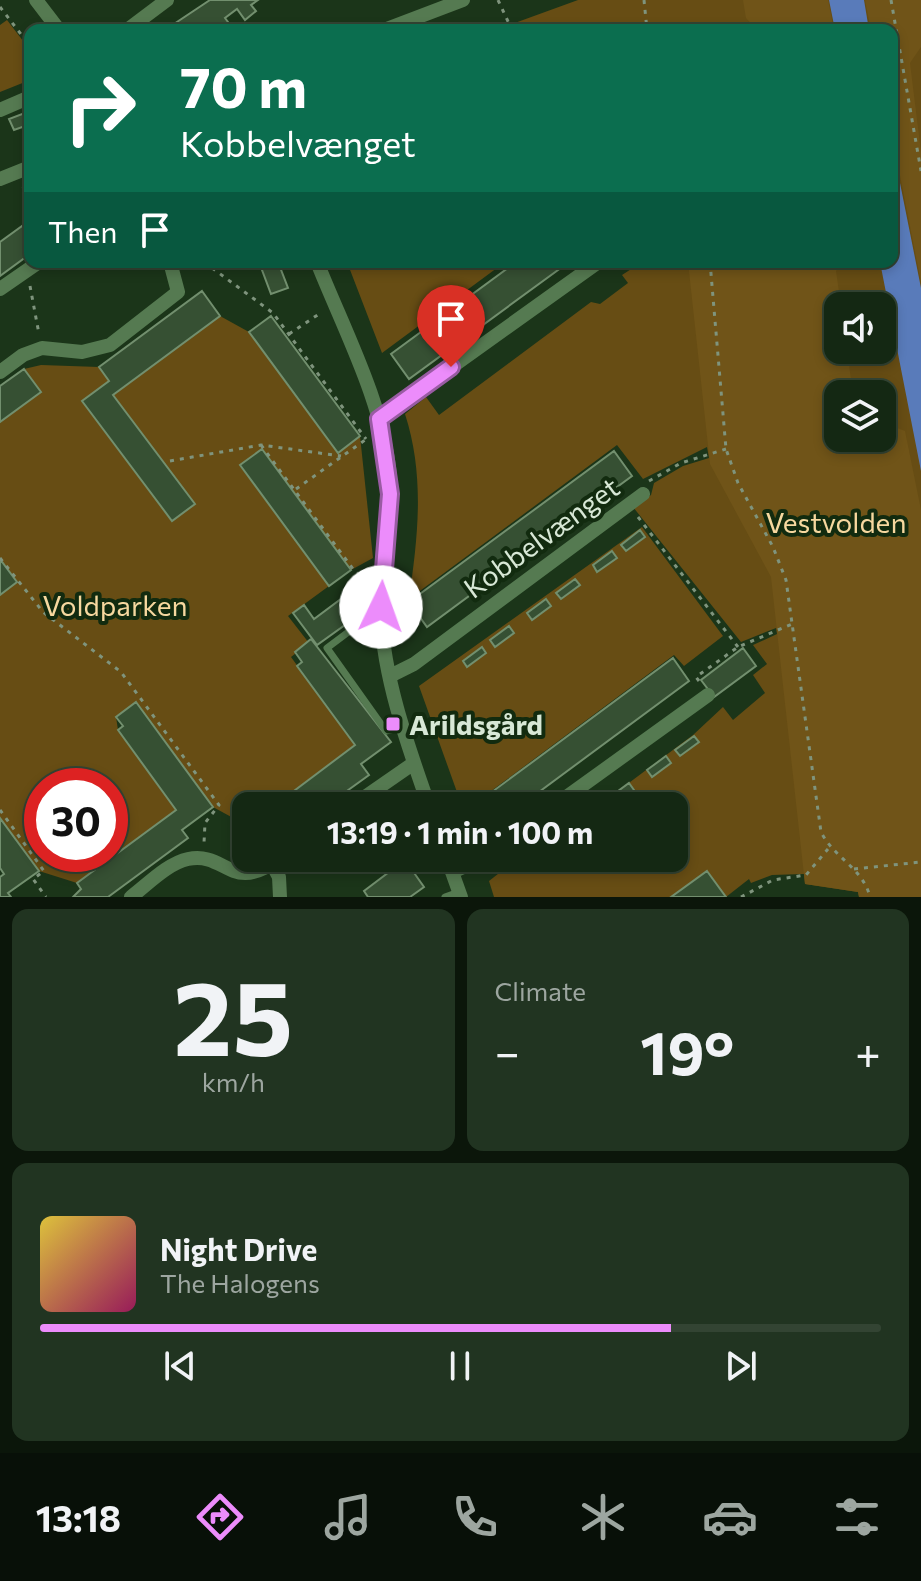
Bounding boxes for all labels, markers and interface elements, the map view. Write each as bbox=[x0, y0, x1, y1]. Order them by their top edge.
text: 70 m bbox=[180, 51, 307, 120]
icon: right bbox=[48, 56, 152, 160]
text: Kobbelvænget bbox=[180, 120, 416, 164]
icon: arrive bbox=[133, 208, 177, 252]
text: Then bbox=[48, 212, 117, 249]
pin bbox=[417, 285, 485, 367]
map controls bbox=[824, 292, 896, 452]
button: sound bbox=[824, 292, 896, 364]
icon: arrive bbox=[429, 297, 473, 341]
button: layers bbox=[824, 380, 896, 452]
street label: Kobbelvænget bbox=[457, 469, 625, 605]
park label: Vestvolden bbox=[766, 505, 906, 539]
position arrow bbox=[339, 565, 423, 649]
park label: Voldparken bbox=[42, 588, 188, 622]
place label: Arildsgård bbox=[409, 707, 543, 741]
marker: Arildsgård bbox=[384, 715, 402, 733]
speed limit sign: 30 bbox=[24, 768, 128, 872]
text: 13:19 · 1 min · 100 m bbox=[327, 813, 593, 850]
text: 25 bbox=[173, 950, 293, 1077]
text: Climate bbox=[495, 975, 586, 1006]
text: 19° bbox=[640, 1014, 734, 1087]
text: − bbox=[495, 1024, 520, 1078]
text: + bbox=[855, 1024, 881, 1078]
text: km/h bbox=[202, 1066, 265, 1097]
text: Night Drive bbox=[160, 1230, 317, 1267]
text: The Halogens bbox=[160, 1267, 320, 1298]
icon: previous bbox=[158, 1344, 202, 1388]
icon: pause bbox=[438, 1344, 482, 1388]
icon: next bbox=[719, 1344, 763, 1388]
icon: directions bbox=[192, 1489, 248, 1545]
icon: music bbox=[320, 1489, 376, 1545]
icon: phone bbox=[447, 1489, 503, 1545]
icon: climate bbox=[575, 1489, 631, 1545]
icon: car bbox=[702, 1489, 758, 1545]
icon: filters bbox=[829, 1489, 885, 1545]
text: 13:18 bbox=[36, 1495, 121, 1539]

